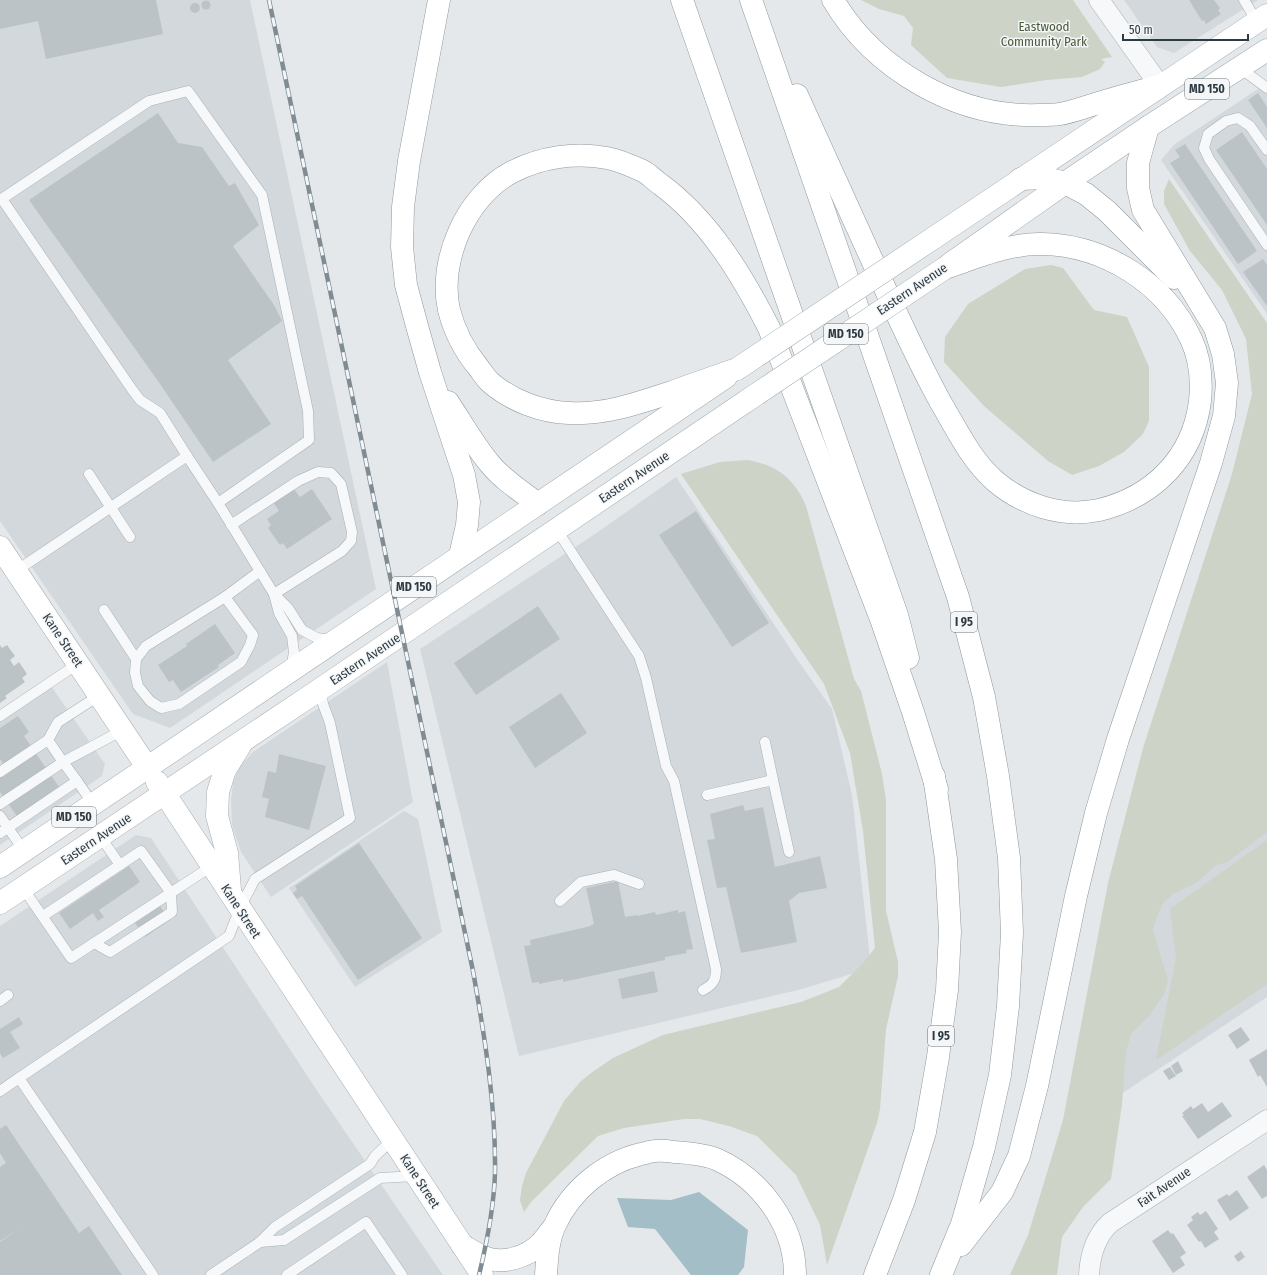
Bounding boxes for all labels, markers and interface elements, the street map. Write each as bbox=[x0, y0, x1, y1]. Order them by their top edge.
scale bar bbox=[1123, 16, 1248, 42]
park label: Eastwood Community Park bbox=[1001, 19, 1088, 49]
text: 50 m bbox=[1129, 23, 1153, 37]
road number: MD 150 bbox=[1185, 79, 1229, 99]
street label: Eastern Avenue bbox=[874, 260, 950, 318]
road number: MD 150 bbox=[824, 324, 868, 344]
street label: Eastern Avenue bbox=[596, 448, 672, 506]
road number: MD 150 bbox=[392, 577, 436, 597]
street label: Kane Street bbox=[40, 610, 87, 670]
road number: I 95 bbox=[951, 612, 977, 632]
street label: Eastern Avenue bbox=[327, 630, 403, 688]
road number: MD 150 bbox=[52, 807, 96, 827]
street label: Eastern Avenue bbox=[58, 810, 134, 868]
street label: Kane Street bbox=[218, 881, 264, 941]
road number: I 95 bbox=[928, 1026, 954, 1046]
street label: Kane Street bbox=[397, 1151, 443, 1211]
street label: Fait Avenue bbox=[1135, 1164, 1193, 1210]

